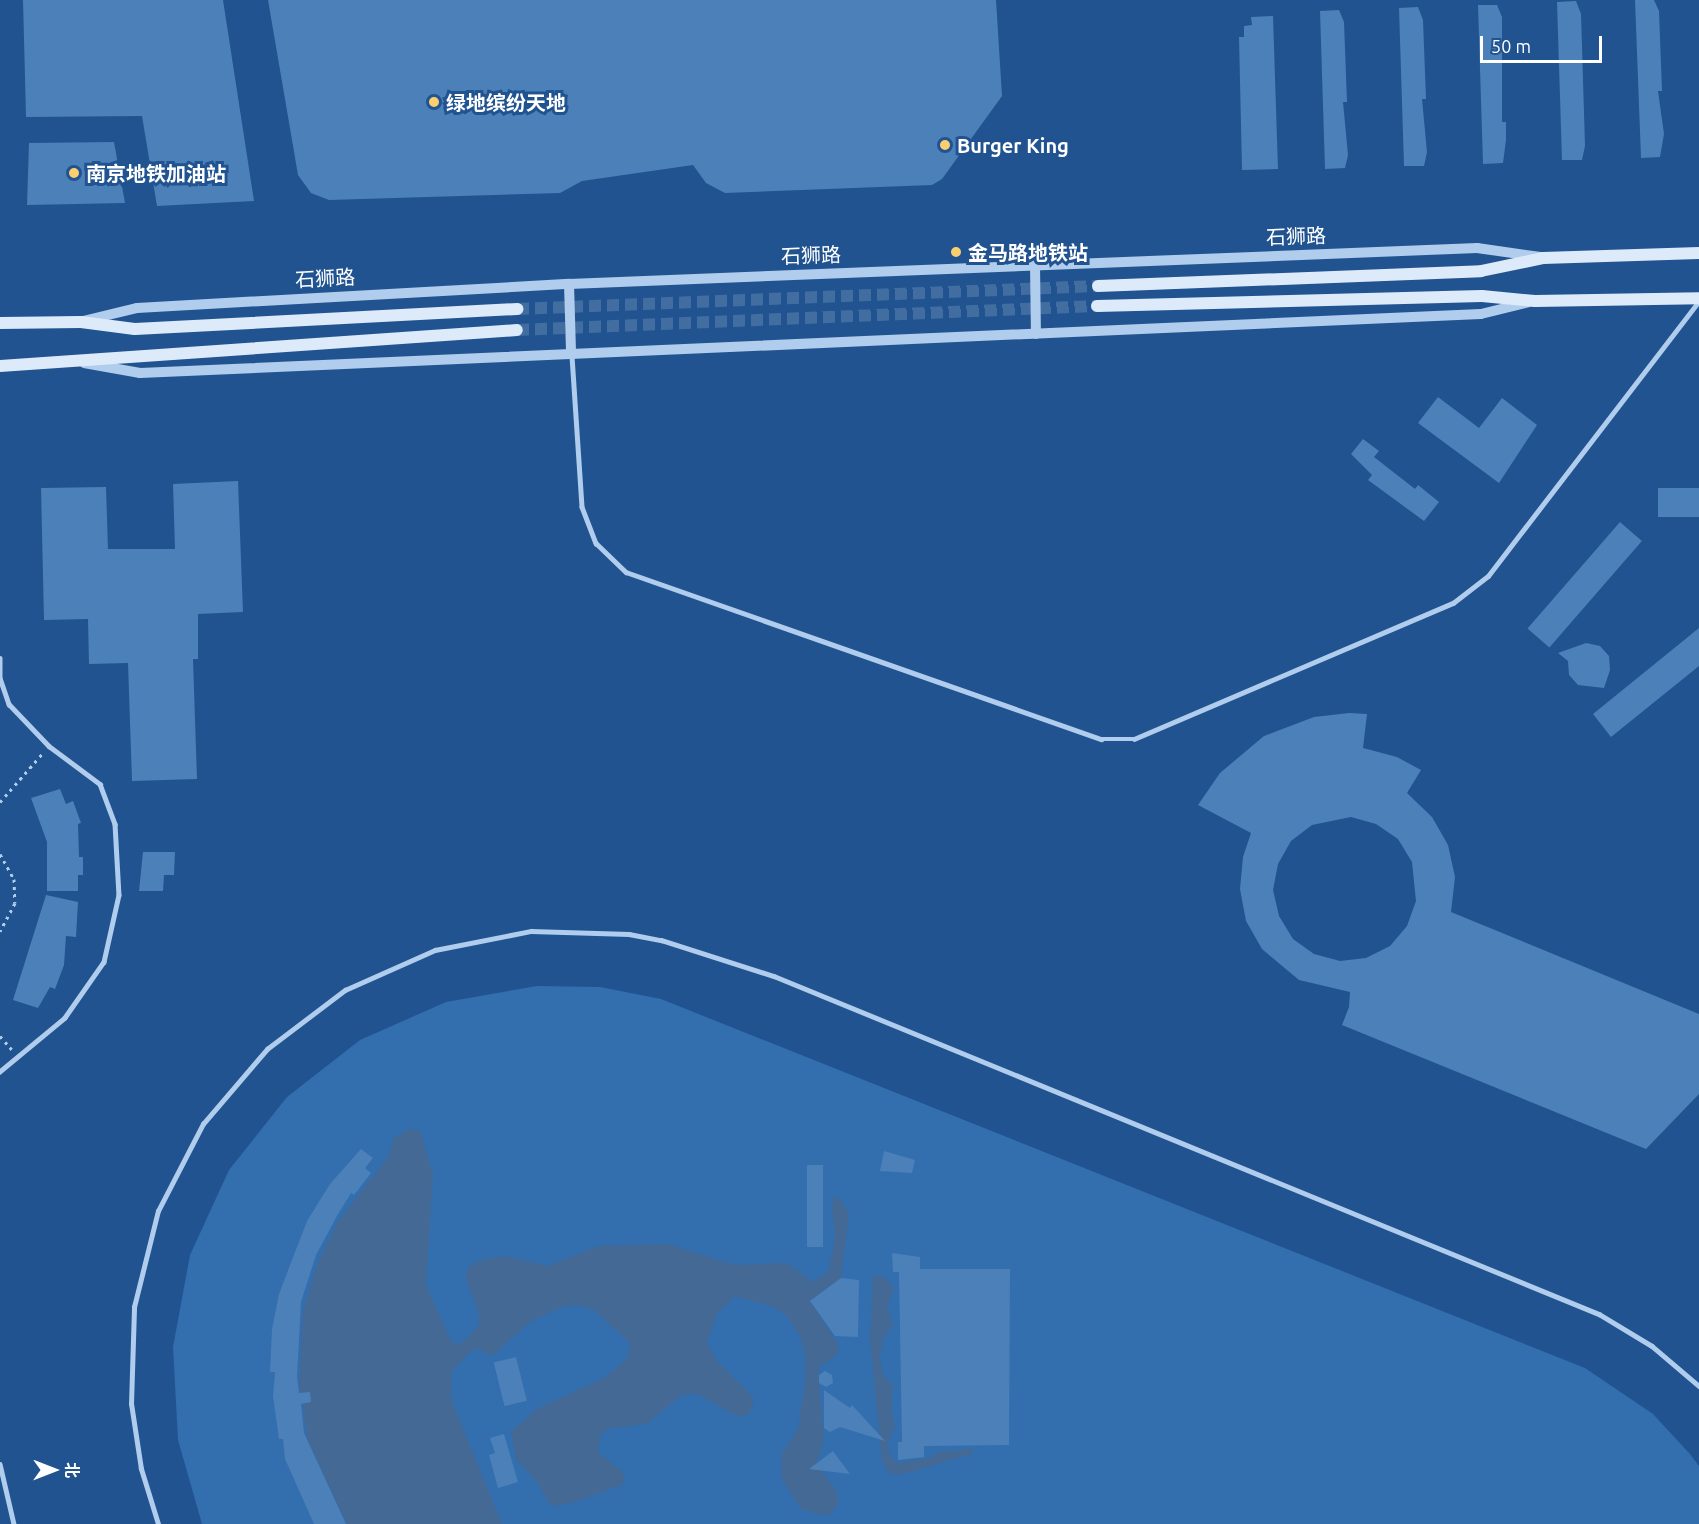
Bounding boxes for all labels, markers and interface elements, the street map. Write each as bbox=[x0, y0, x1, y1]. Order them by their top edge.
scale bar bbox=[1483, 24, 1604, 62]
text: 50 m bbox=[1491, 36, 1531, 56]
place label: 绿地缤纷天地 bbox=[446, 90, 566, 114]
marker: 绿地缤纷天地 bbox=[427, 95, 441, 109]
place label: Burger King bbox=[957, 133, 1069, 157]
marker: Burger King bbox=[938, 138, 952, 152]
place label: 南京地铁加油站 bbox=[86, 161, 226, 185]
marker: 南京地铁加油站 bbox=[67, 166, 81, 180]
street label: 石狮路 bbox=[1266, 223, 1326, 249]
place label: 金马路地铁站 bbox=[968, 240, 1088, 264]
street label: 石狮路 bbox=[781, 242, 841, 268]
marker: 金马路地铁站 bbox=[949, 245, 963, 259]
street label: 石狮路 bbox=[294, 264, 356, 292]
north arrow bbox=[24, 1440, 84, 1500]
text: 北 bbox=[63, 1462, 81, 1478]

